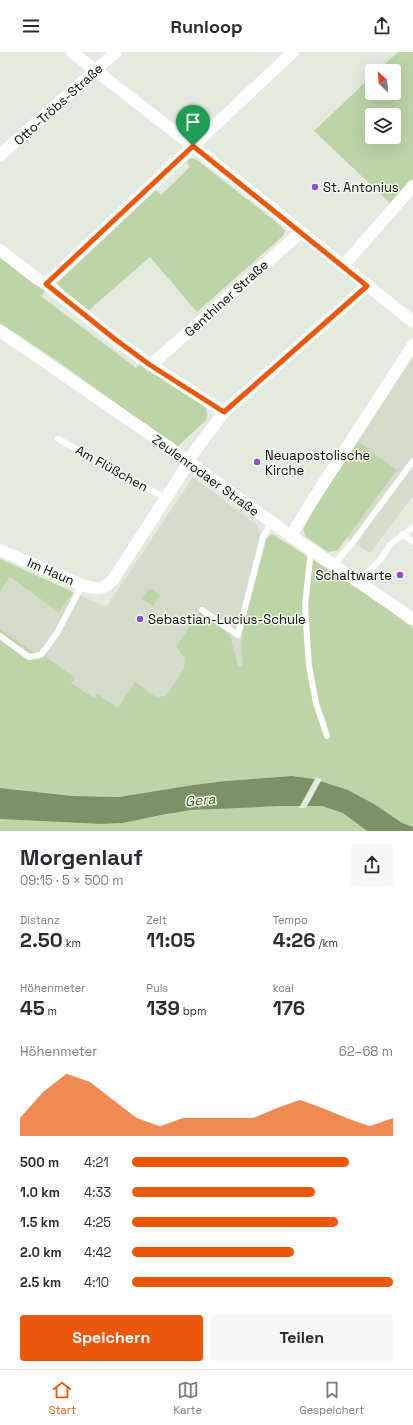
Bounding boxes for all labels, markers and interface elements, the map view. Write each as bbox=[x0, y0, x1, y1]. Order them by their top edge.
icon: menu bbox=[20, 15, 42, 37]
text: Runloop bbox=[171, 15, 242, 38]
icon: share bbox=[371, 15, 393, 37]
street label: Otto-Tröbs-Straße bbox=[10, 60, 106, 149]
north arrow bbox=[365, 64, 401, 100]
map controls bbox=[365, 64, 401, 144]
pin bbox=[176, 105, 210, 146]
button: layers bbox=[365, 108, 401, 144]
icon: arrive bbox=[182, 111, 204, 133]
place label: St. Antonius bbox=[323, 179, 399, 196]
marker: St. Antonius bbox=[310, 182, 320, 192]
street label: Genthiner Straße bbox=[181, 256, 272, 341]
street label: Zeulenrodaer Straße bbox=[149, 431, 263, 520]
street label: Am Flüßchen bbox=[72, 442, 151, 495]
place label: Neuapostolische Kirche bbox=[265, 447, 370, 479]
marker: Neuapostolische Kirche bbox=[252, 457, 262, 467]
street label: Im Haun bbox=[25, 554, 77, 589]
place label: Schaltwarte bbox=[316, 567, 392, 584]
marker: Schaltwarte bbox=[395, 570, 405, 580]
place label: Sebastian-Lucius-Schule bbox=[148, 611, 306, 628]
marker: Sebastian-Lucius-Schule bbox=[135, 614, 145, 624]
water label: Gera bbox=[184, 789, 217, 811]
text: Morgenlauf bbox=[20, 843, 143, 871]
button: share bbox=[351, 844, 393, 886]
text: 09:15 · 5 × 500 m bbox=[20, 872, 123, 889]
text: Distanz bbox=[20, 913, 60, 927]
text: Zeit bbox=[146, 913, 167, 927]
text: Tempo bbox=[273, 913, 308, 927]
text: 2.50 bbox=[20, 927, 63, 953]
text: 11:05 bbox=[146, 927, 195, 953]
text: 4:26 bbox=[273, 927, 316, 953]
text: km bbox=[63, 936, 81, 950]
text: /km bbox=[316, 936, 338, 950]
text: Höhenmeter bbox=[20, 981, 85, 995]
text: Puls bbox=[146, 981, 168, 995]
text: kcal bbox=[273, 981, 294, 995]
text: 45 bbox=[20, 995, 45, 1021]
text: 139 bbox=[146, 995, 180, 1021]
text: 176 bbox=[273, 995, 305, 1021]
text: m bbox=[45, 1004, 57, 1018]
text: bpm bbox=[180, 1004, 206, 1018]
text: Höhenmeter bbox=[20, 1043, 97, 1060]
text: 62–68 m bbox=[339, 1043, 393, 1060]
text: 500 m bbox=[20, 1154, 59, 1171]
text: 4:21 bbox=[84, 1154, 109, 1171]
text: 1.0 km bbox=[20, 1184, 60, 1201]
text: 4:33 bbox=[84, 1184, 111, 1201]
text: 1.5 km bbox=[20, 1214, 59, 1231]
text: 4:25 bbox=[84, 1214, 111, 1231]
text: 2.0 km bbox=[20, 1244, 62, 1261]
text: 4:42 bbox=[84, 1244, 111, 1261]
text: 2.5 km bbox=[20, 1274, 61, 1291]
text: 4:10 bbox=[84, 1274, 109, 1291]
button: Speichern bbox=[20, 1315, 203, 1361]
button: Teilen bbox=[211, 1315, 393, 1361]
tab: Start bbox=[49, 1379, 76, 1417]
tab: Karte bbox=[173, 1379, 202, 1417]
tab: Gespeichert bbox=[299, 1379, 364, 1417]

